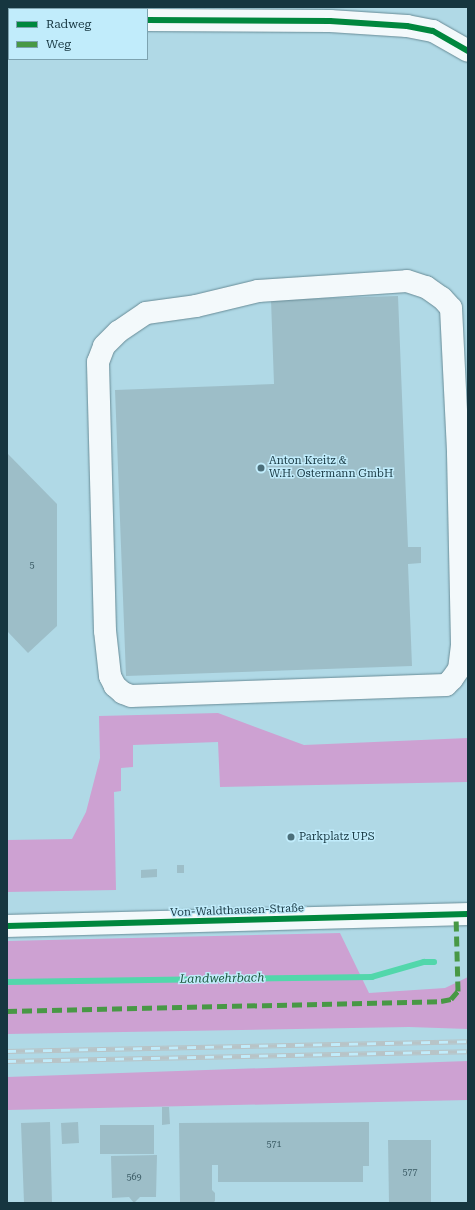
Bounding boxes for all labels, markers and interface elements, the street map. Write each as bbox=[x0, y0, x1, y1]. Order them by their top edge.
legend bbox=[8, 8, 148, 60]
text: Radweg bbox=[46, 17, 91, 31]
text: Weg bbox=[46, 37, 71, 51]
place label: Anton Kreitz & W.H. Ostermann GmbH bbox=[269, 455, 393, 481]
marker: Anton Kreitz & W.H. Ostermann GmbH bbox=[256, 463, 266, 473]
house number: 5 bbox=[29, 560, 35, 570]
place label: Parkplatz UPS bbox=[299, 830, 375, 844]
marker: Parkplatz UPS bbox=[286, 832, 296, 842]
street label: Von-Waldthausen-Straße bbox=[170, 902, 304, 920]
water label: Landwehrbach bbox=[180, 971, 264, 987]
house number: 571 bbox=[266, 1139, 282, 1149]
house number: 577 bbox=[402, 1167, 418, 1177]
house number: 569 bbox=[126, 1172, 142, 1182]

